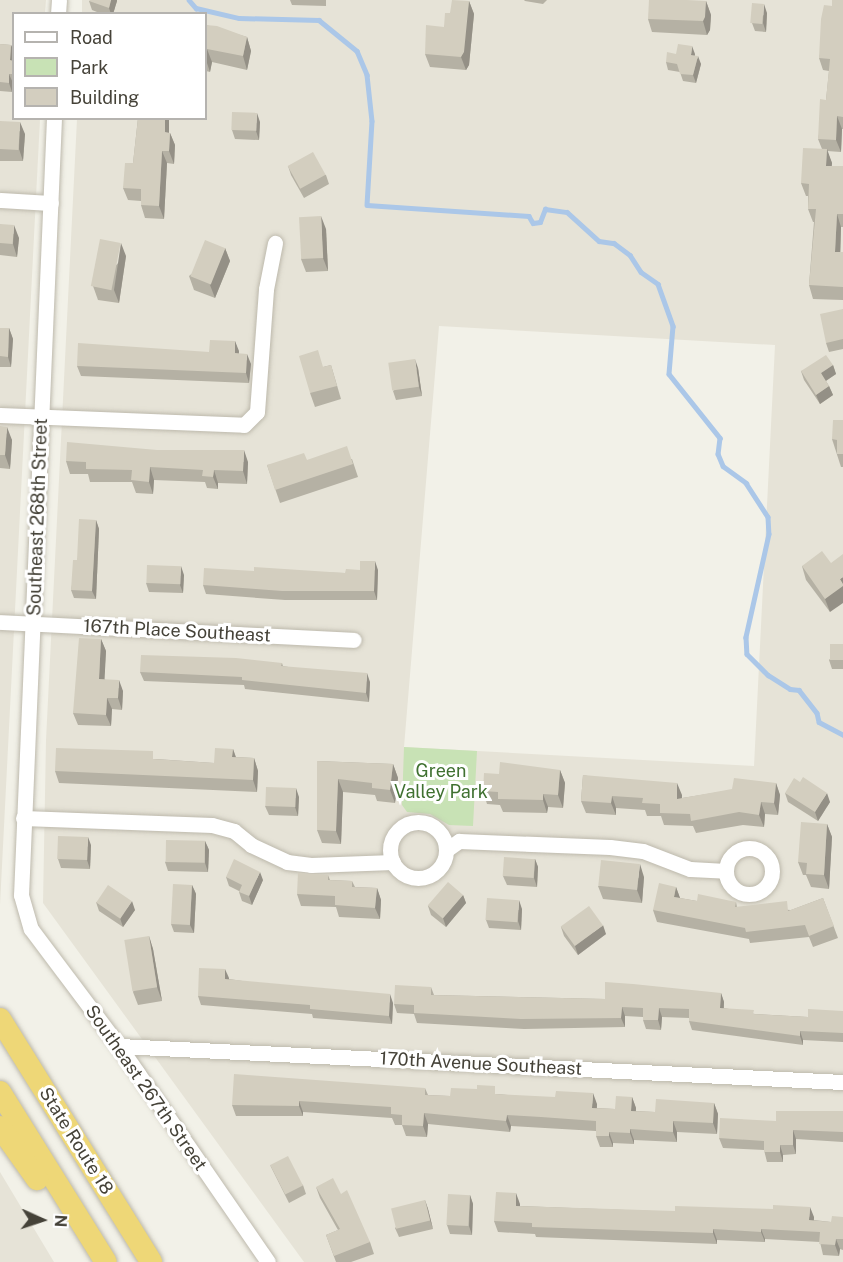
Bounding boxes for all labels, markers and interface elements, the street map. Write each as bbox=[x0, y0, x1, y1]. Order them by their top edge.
legend bbox=[12, 12, 207, 120]
text: Road bbox=[70, 27, 113, 48]
text: Park bbox=[70, 57, 108, 78]
text: Building bbox=[70, 87, 139, 108]
street label: Southeast 268th Street bbox=[24, 418, 52, 616]
street label: 167th Place Southeast bbox=[83, 615, 271, 647]
park label: Green Valley Park bbox=[394, 761, 488, 804]
street label: Southeast 267th Street bbox=[81, 1001, 211, 1175]
street label: 170th Avenue Southeast bbox=[379, 1048, 583, 1080]
street label: State Route 18 bbox=[34, 1083, 118, 1199]
north arrow bbox=[12, 1190, 72, 1250]
text: N bbox=[51, 1214, 70, 1228]

